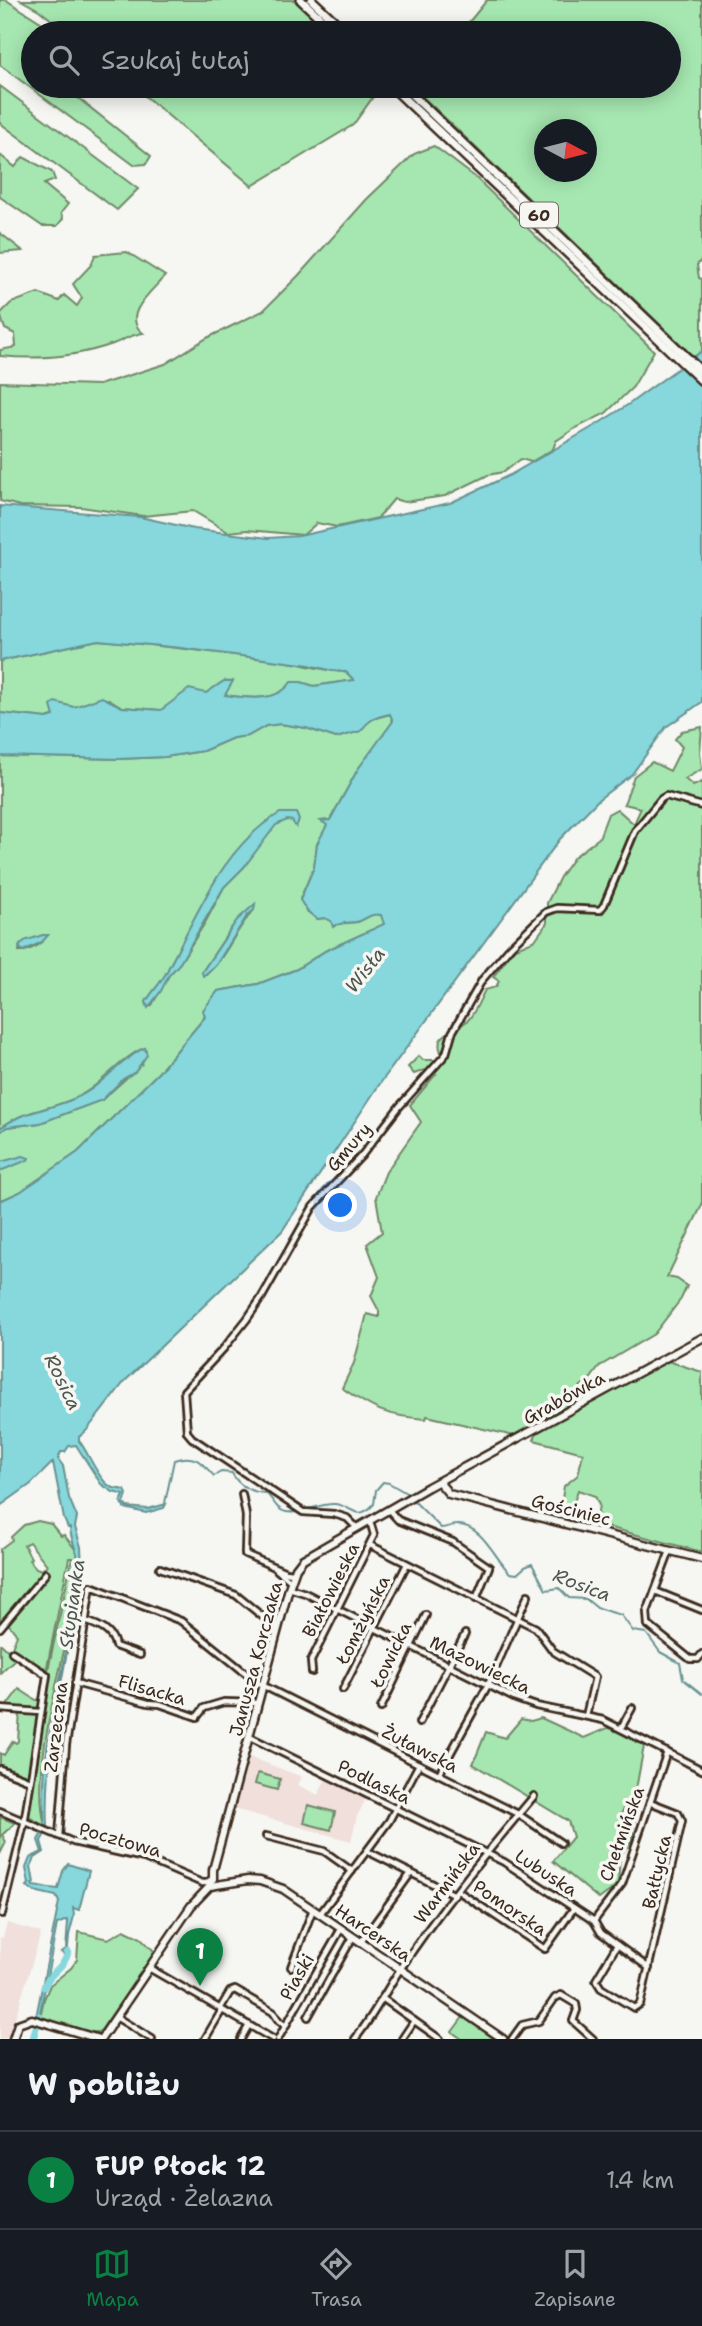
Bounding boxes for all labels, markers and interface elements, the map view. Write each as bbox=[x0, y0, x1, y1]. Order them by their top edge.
search box bbox=[21, 21, 681, 98]
icon: search bbox=[45, 41, 83, 79]
text: Szukaj tutaj bbox=[101, 42, 250, 77]
north arrow bbox=[534, 119, 597, 182]
road number: 60 bbox=[520, 202, 558, 228]
water label: Wisła bbox=[339, 942, 391, 998]
street label: Gmury bbox=[321, 1117, 377, 1177]
your location bbox=[323, 1188, 357, 1222]
water label: Rosica bbox=[39, 1350, 87, 1414]
street label: Grabówka bbox=[519, 1366, 609, 1430]
street label: Gościniec bbox=[529, 1489, 613, 1531]
street label: Białowieska bbox=[297, 1538, 365, 1642]
water label: Słupianka bbox=[53, 1558, 91, 1650]
water label: Rosica bbox=[550, 1563, 614, 1607]
street label: Łomżyńska bbox=[330, 1571, 396, 1669]
street label: Janusza Korczaka bbox=[224, 1579, 288, 1739]
street label: Łowicka bbox=[364, 1618, 417, 1693]
street label: Mazowiecka bbox=[426, 1630, 534, 1700]
street label: Flisacka bbox=[115, 1669, 189, 1711]
street label: Zarzeczna bbox=[39, 1680, 73, 1774]
street label: Żuławska bbox=[378, 1720, 462, 1778]
street label: Podlaska bbox=[334, 1754, 414, 1810]
street label: Chełmińska bbox=[594, 1783, 650, 1885]
street label: Pocztowa bbox=[76, 1817, 164, 1863]
street label: Bałtycka bbox=[637, 1833, 677, 1911]
street label: Warmińska bbox=[408, 1837, 486, 1929]
street label: Lubuska bbox=[510, 1844, 582, 1902]
street label: Pomorska bbox=[468, 1874, 552, 1942]
street label: Harcerska bbox=[330, 1899, 416, 1967]
pin: 1 bbox=[177, 1928, 223, 1986]
street label: Piaski bbox=[274, 1949, 320, 2005]
text: W pobliżu bbox=[28, 2064, 180, 2105]
text: FUP Płock 12 bbox=[95, 2148, 266, 2183]
text: 1 bbox=[46, 2165, 56, 2195]
text: 1.4 km bbox=[606, 2165, 674, 2195]
text: Urząd · Żelazna bbox=[95, 2183, 273, 2213]
tab: Mapa bbox=[86, 2245, 139, 2312]
tab: Trasa bbox=[311, 2245, 362, 2312]
tab: Zapisane bbox=[534, 2245, 616, 2312]

